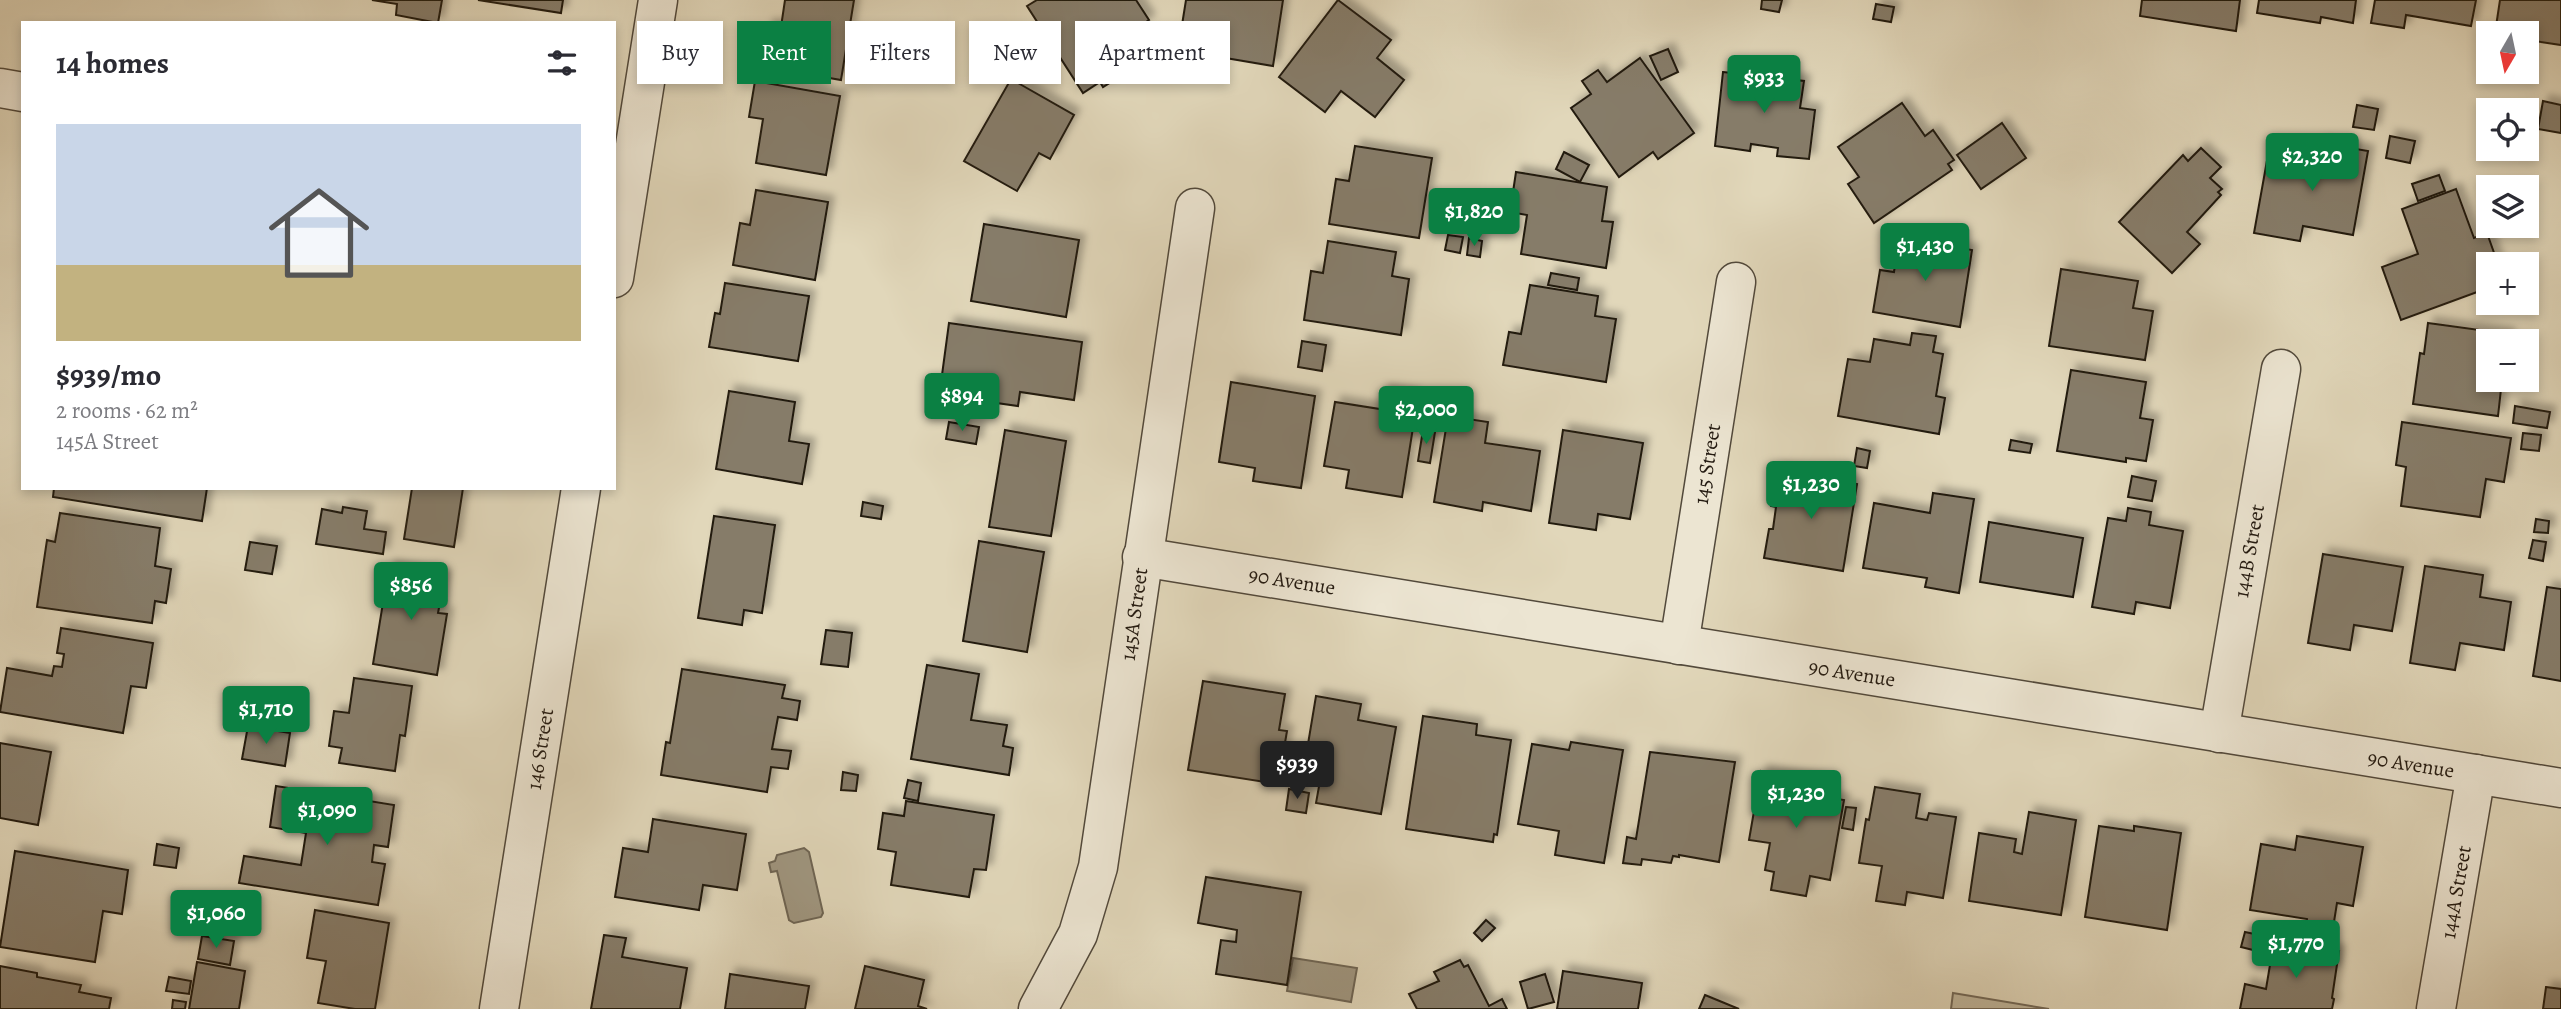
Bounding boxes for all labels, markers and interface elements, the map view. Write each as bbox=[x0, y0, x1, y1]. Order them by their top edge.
chip: Buy bbox=[637, 21, 723, 84]
chip: Rent bbox=[737, 21, 831, 84]
chip: Filters bbox=[845, 21, 955, 84]
chip: New bbox=[969, 21, 1061, 84]
chip: Apartment bbox=[1075, 21, 1230, 84]
north arrow bbox=[2476, 21, 2539, 84]
map controls bbox=[2476, 21, 2539, 392]
text: 14 homes bbox=[56, 43, 169, 83]
icon: filters bbox=[543, 44, 581, 82]
pin: $933 bbox=[1723, 55, 1805, 115]
text: $933 bbox=[1743, 62, 1785, 93]
button: locate bbox=[2476, 98, 2539, 161]
pin: $2,320 bbox=[2255, 134, 2369, 193]
text: $2,320 bbox=[2282, 140, 2342, 171]
icon: home bbox=[256, 170, 382, 296]
button: layers bbox=[2476, 175, 2539, 238]
pin: $1,820 bbox=[1417, 188, 1531, 248]
text: $1,820 bbox=[1445, 195, 1503, 226]
pin: $1,430 bbox=[1868, 224, 1982, 283]
text: $1,430 bbox=[1896, 230, 1954, 261]
button: + bbox=[2476, 252, 2539, 315]
button: − bbox=[2476, 329, 2539, 392]
text: $939/mo bbox=[56, 355, 161, 395]
pin: $894 bbox=[921, 374, 1003, 433]
text: $894 bbox=[940, 380, 984, 411]
pin: $2,000 bbox=[1369, 386, 1483, 446]
text: $2,000 bbox=[1395, 393, 1457, 424]
text: 2 rooms · 62 m² bbox=[56, 395, 198, 426]
street label: 145 Street bbox=[1687, 421, 1727, 506]
text: 145A Street bbox=[56, 426, 159, 457]
pin: $1,230 bbox=[1754, 462, 1868, 521]
text: $1,230 bbox=[1782, 468, 1840, 499]
street label: 144B Street bbox=[2227, 502, 2271, 600]
street label: 90 Avenue bbox=[1247, 560, 1337, 602]
pin: $856 bbox=[370, 562, 452, 622]
street label: 145A Street bbox=[1114, 566, 1154, 662]
text: $856 bbox=[390, 569, 432, 600]
street label: 90 Avenue bbox=[1807, 652, 1897, 694]
pin: $1,710 bbox=[209, 686, 323, 746]
text: $1,710 bbox=[239, 693, 293, 724]
street label: 146 Street bbox=[520, 706, 560, 792]
pin: $939 bbox=[1256, 742, 1338, 801]
street label: 90 Avenue bbox=[2366, 743, 2456, 785]
text: $939 bbox=[1276, 748, 1318, 779]
pin: $1,230 bbox=[1739, 770, 1853, 830]
text: $1,230 bbox=[1767, 777, 1825, 808]
pin: $1,090 bbox=[270, 788, 384, 847]
text: $1,090 bbox=[298, 794, 356, 825]
street label: 144A Street bbox=[2434, 843, 2478, 941]
pin: $1,060 bbox=[159, 890, 273, 950]
text: $1,060 bbox=[186, 897, 246, 928]
pin: $1,770 bbox=[2239, 920, 2353, 980]
text: $1,770 bbox=[2268, 927, 2324, 958]

